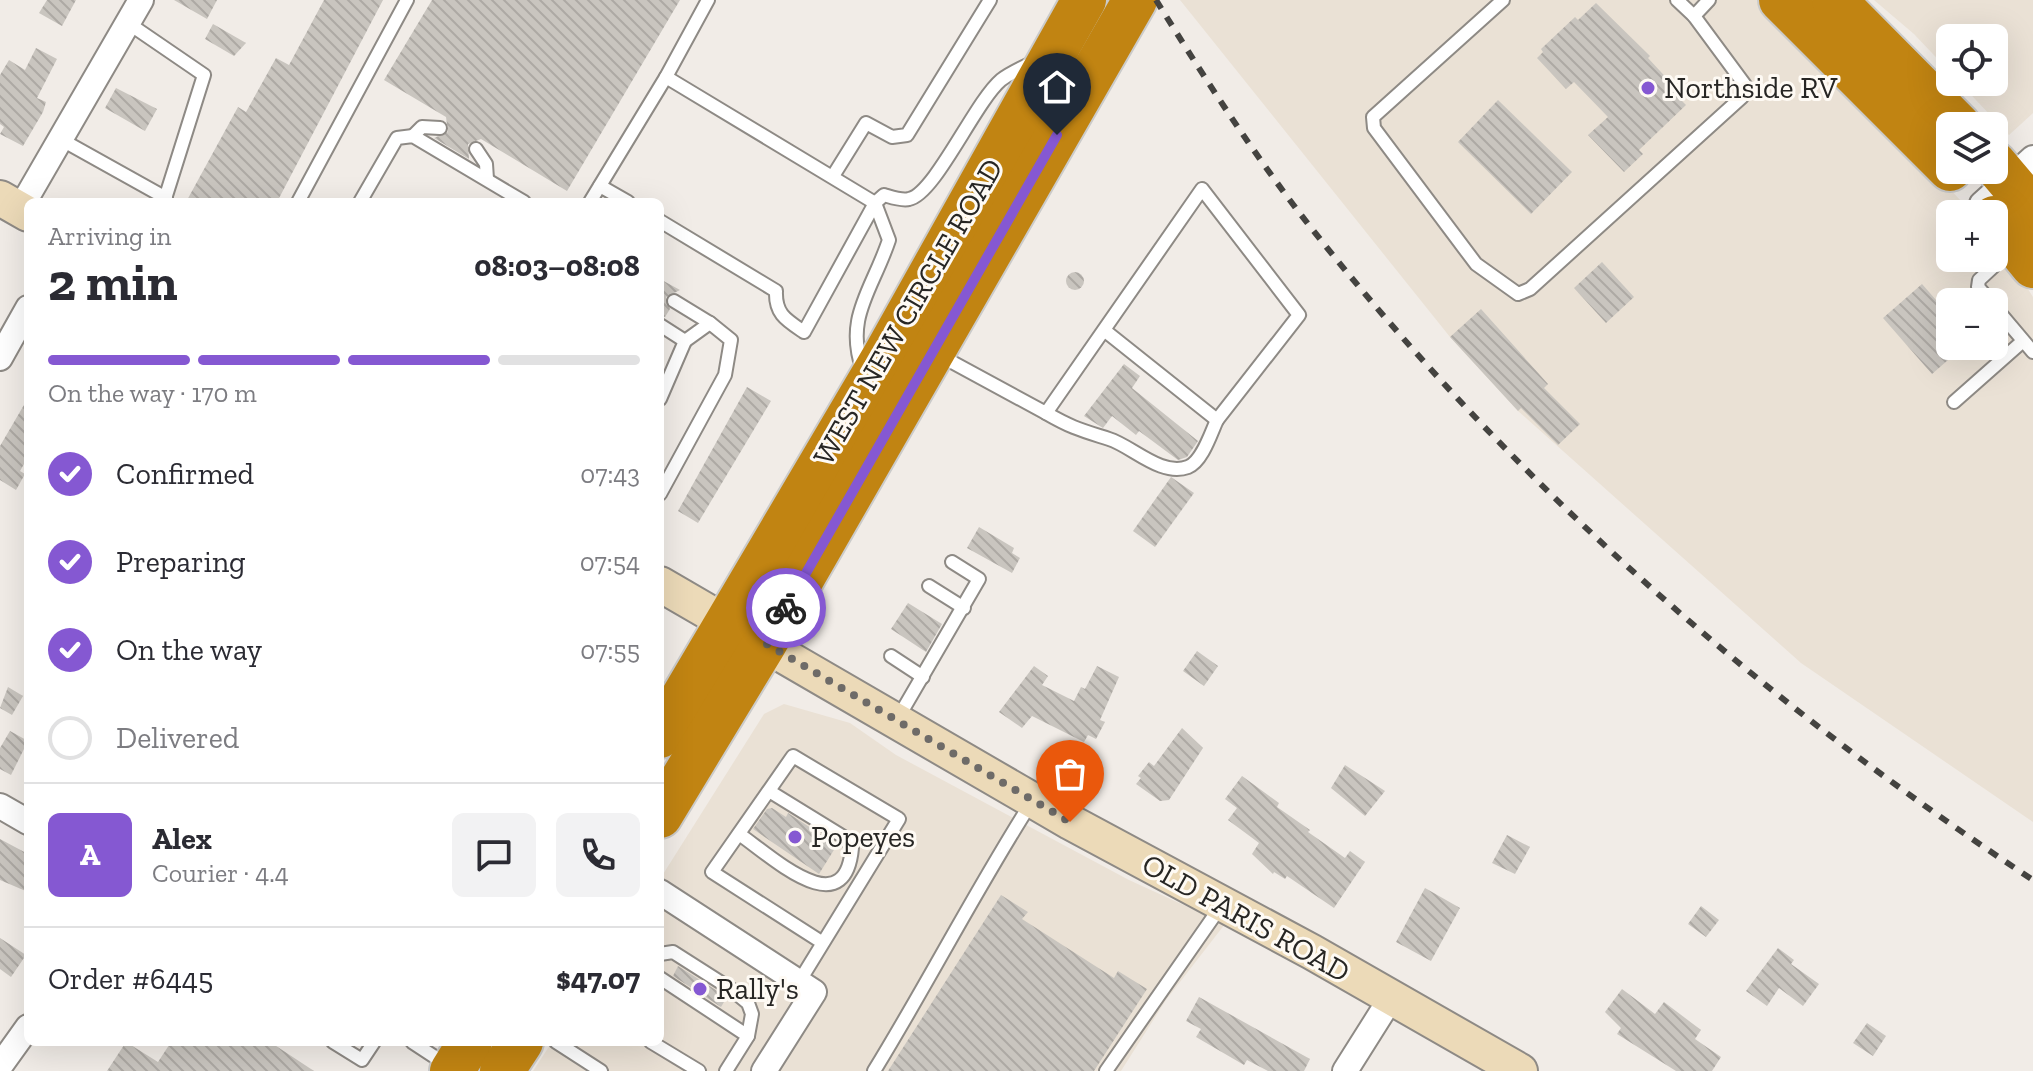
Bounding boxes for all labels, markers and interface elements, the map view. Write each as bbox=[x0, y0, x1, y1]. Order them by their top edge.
map controls bbox=[1936, 24, 2008, 360]
button: locate bbox=[1936, 24, 2008, 96]
pin bbox=[1023, 53, 1091, 135]
icon: home bbox=[1035, 65, 1079, 109]
place label: Northside RV bbox=[1664, 70, 1838, 106]
marker: Northside RV bbox=[1639, 79, 1657, 97]
button: layers bbox=[1936, 112, 2008, 184]
street label: WEST NEW CIRCLE ROAD bbox=[806, 153, 1010, 471]
button: + bbox=[1936, 200, 2008, 272]
text: Arriving in bbox=[48, 220, 171, 252]
text: 08:03–08:08 bbox=[474, 248, 640, 284]
text: 2 min bbox=[48, 251, 178, 313]
button: − bbox=[1936, 288, 2008, 360]
text: On the way · 170 m bbox=[48, 377, 257, 409]
icon: check bbox=[48, 452, 92, 496]
text: Confirmed bbox=[116, 456, 254, 492]
text: 07:43 bbox=[580, 458, 640, 490]
icon: check bbox=[48, 540, 92, 584]
text: Preparing bbox=[116, 544, 246, 580]
text: 07:54 bbox=[580, 546, 640, 578]
courier bbox=[746, 568, 826, 648]
icon: bike bbox=[764, 586, 808, 630]
icon: check bbox=[48, 628, 92, 672]
text: On the way bbox=[116, 632, 262, 668]
text: 07:55 bbox=[580, 634, 640, 666]
text: Delivered bbox=[116, 720, 239, 756]
pin bbox=[1036, 740, 1104, 822]
icon: bag bbox=[1048, 752, 1092, 796]
button: chat bbox=[452, 813, 536, 897]
button: phone bbox=[556, 813, 640, 897]
place label: Popeyes bbox=[811, 819, 915, 855]
text: Alex bbox=[152, 821, 212, 857]
marker: Popeyes bbox=[786, 828, 804, 846]
text: A bbox=[80, 837, 100, 873]
street label: OLD PARIS ROAD bbox=[1136, 846, 1356, 990]
text: Courier · 4.4 bbox=[152, 857, 289, 889]
text: Order #6445 bbox=[48, 961, 213, 997]
text: $47.07 bbox=[556, 961, 640, 997]
place label: Rally's bbox=[716, 971, 799, 1007]
marker: Rally's bbox=[691, 980, 709, 998]

